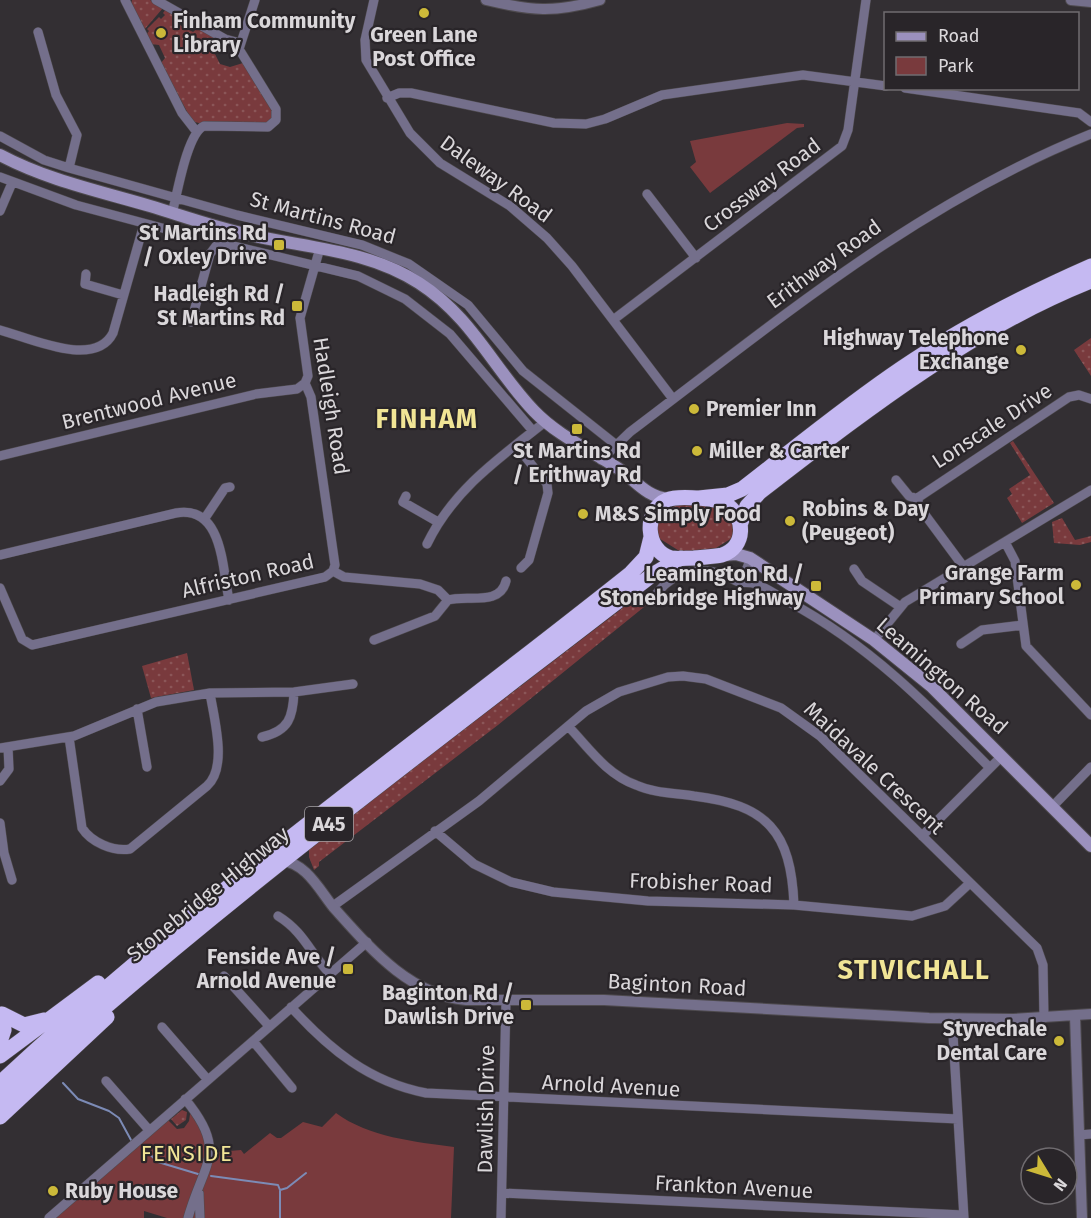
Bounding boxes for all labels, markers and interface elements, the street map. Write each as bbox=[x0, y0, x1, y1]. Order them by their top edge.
marker: Green Lane Post Office bbox=[417, 6, 431, 20]
place label: Finham Community Library bbox=[173, 8, 355, 58]
legend bbox=[884, 12, 1079, 90]
place label: Green Lane Post Office bbox=[370, 22, 478, 72]
text: Road bbox=[938, 25, 980, 47]
marker: Finham Community Library bbox=[154, 26, 168, 40]
text: Park bbox=[938, 55, 974, 77]
street label: Daleway Road bbox=[435, 130, 557, 228]
street label: Crossway Road bbox=[698, 132, 826, 238]
street label: St Martins Road bbox=[247, 186, 399, 250]
street label: Erithway Road bbox=[762, 214, 886, 314]
place label: St Martins Rd / Oxley Drive bbox=[139, 220, 267, 270]
marker: St Martins Rd / Oxley Drive bbox=[272, 238, 286, 252]
place label: Hadleigh Rd / St Martins Rd bbox=[153, 281, 285, 331]
marker: Hadleigh Rd / St Martins Rd bbox=[290, 299, 304, 313]
place label: Highway Telephone Exchange bbox=[823, 325, 1009, 375]
street label: Hadleigh Road bbox=[307, 335, 355, 477]
marker: Highway Telephone Exchange bbox=[1014, 343, 1028, 357]
street label: Brentwood Avenue bbox=[59, 367, 239, 435]
street label: Lonscale Drive bbox=[927, 378, 1057, 474]
place label: Premier Inn bbox=[706, 396, 817, 422]
marker: Premier Inn bbox=[687, 402, 701, 416]
district label: FINHAM bbox=[375, 403, 479, 435]
marker: St Martins Rd / Erithway Rd bbox=[570, 422, 584, 436]
place label: St Martins Rd / Erithway Rd bbox=[512, 438, 642, 488]
place label: Miller & Carter bbox=[709, 438, 850, 464]
marker: Miller & Carter bbox=[690, 444, 704, 458]
place label: Robins & Day (Peugeot) bbox=[802, 496, 929, 546]
place label: M&S Simply Food bbox=[595, 501, 761, 527]
marker: M&S Simply Food bbox=[576, 507, 590, 521]
marker: Robins & Day (Peugeot) bbox=[783, 514, 797, 528]
street label: Alfriston Road bbox=[179, 548, 317, 604]
place label: Grange Farm Primary School bbox=[919, 560, 1065, 610]
place label: Leamington Rd / Stonebridge Highway bbox=[600, 561, 804, 611]
marker: Grange Farm Primary School bbox=[1069, 578, 1083, 592]
marker: Leamington Rd / Stonebridge Highway bbox=[809, 579, 823, 593]
street label: Leamington Road bbox=[871, 612, 1013, 740]
street label: Maidavale Crescent bbox=[798, 696, 950, 840]
road number: A45 bbox=[305, 807, 353, 841]
street label: Stonebridge Highway bbox=[122, 820, 295, 967]
street label: Frobisher Road bbox=[629, 868, 773, 898]
place label: Fenside Ave / Arnold Avenue bbox=[196, 944, 336, 994]
district label: STIVICHALL bbox=[838, 954, 990, 986]
marker: Fenside Ave / Arnold Avenue bbox=[341, 962, 355, 976]
street label: Baginton Road bbox=[607, 968, 747, 1002]
place label: Baginton Rd / Dawlish Drive bbox=[382, 980, 514, 1030]
marker: Baginton Rd / Dawlish Drive bbox=[519, 998, 533, 1012]
place label: Styvechale Dental Care bbox=[936, 1016, 1047, 1066]
marker: Styvechale Dental Care bbox=[1052, 1034, 1066, 1048]
street label: Dawlish Drive bbox=[472, 1044, 500, 1174]
street label: Arnold Avenue bbox=[541, 1069, 681, 1103]
district label: FENSIDE bbox=[141, 1140, 233, 1167]
north arrow bbox=[1019, 1146, 1079, 1206]
street label: Frankton Avenue bbox=[654, 1170, 814, 1204]
text: N bbox=[1050, 1175, 1071, 1195]
place label: Ruby House bbox=[65, 1178, 179, 1204]
marker: Ruby House bbox=[46, 1184, 60, 1198]

